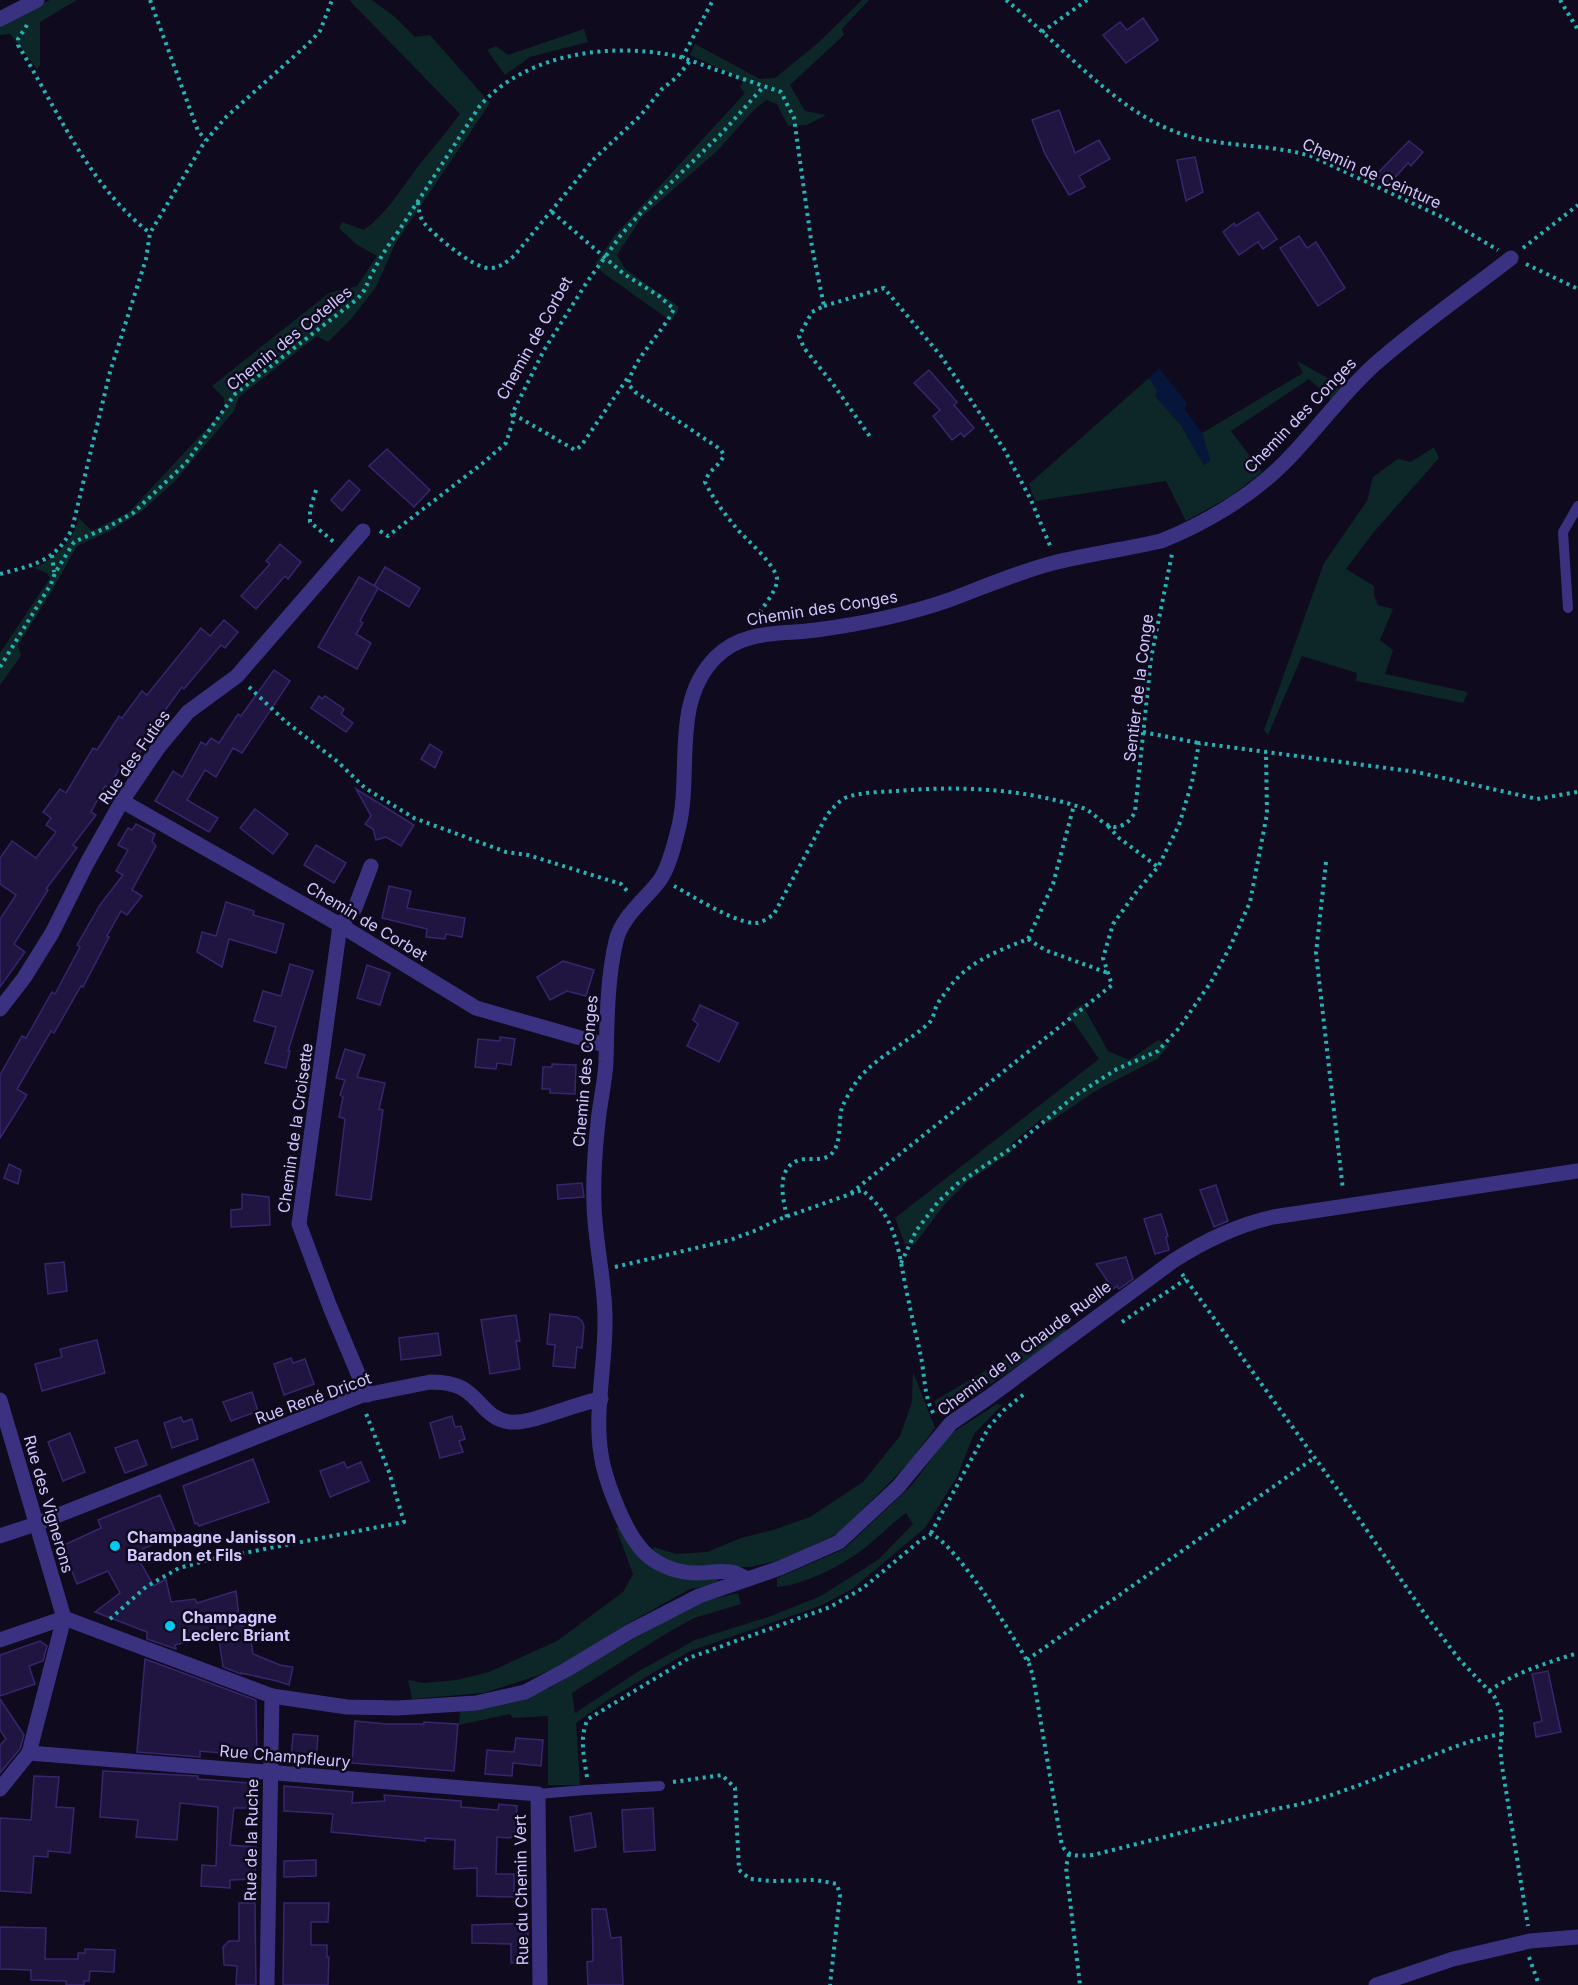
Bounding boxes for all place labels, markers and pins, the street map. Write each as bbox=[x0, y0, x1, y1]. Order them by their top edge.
place label: Champagne Janisson Baradon et Fils bbox=[127, 1527, 296, 1565]
marker: Champagne Janisson Baradon et Fils bbox=[108, 1539, 122, 1553]
place label: Champagne Leclerc Briant bbox=[182, 1607, 290, 1645]
marker: Champagne Leclerc Briant bbox=[163, 1619, 177, 1633]

